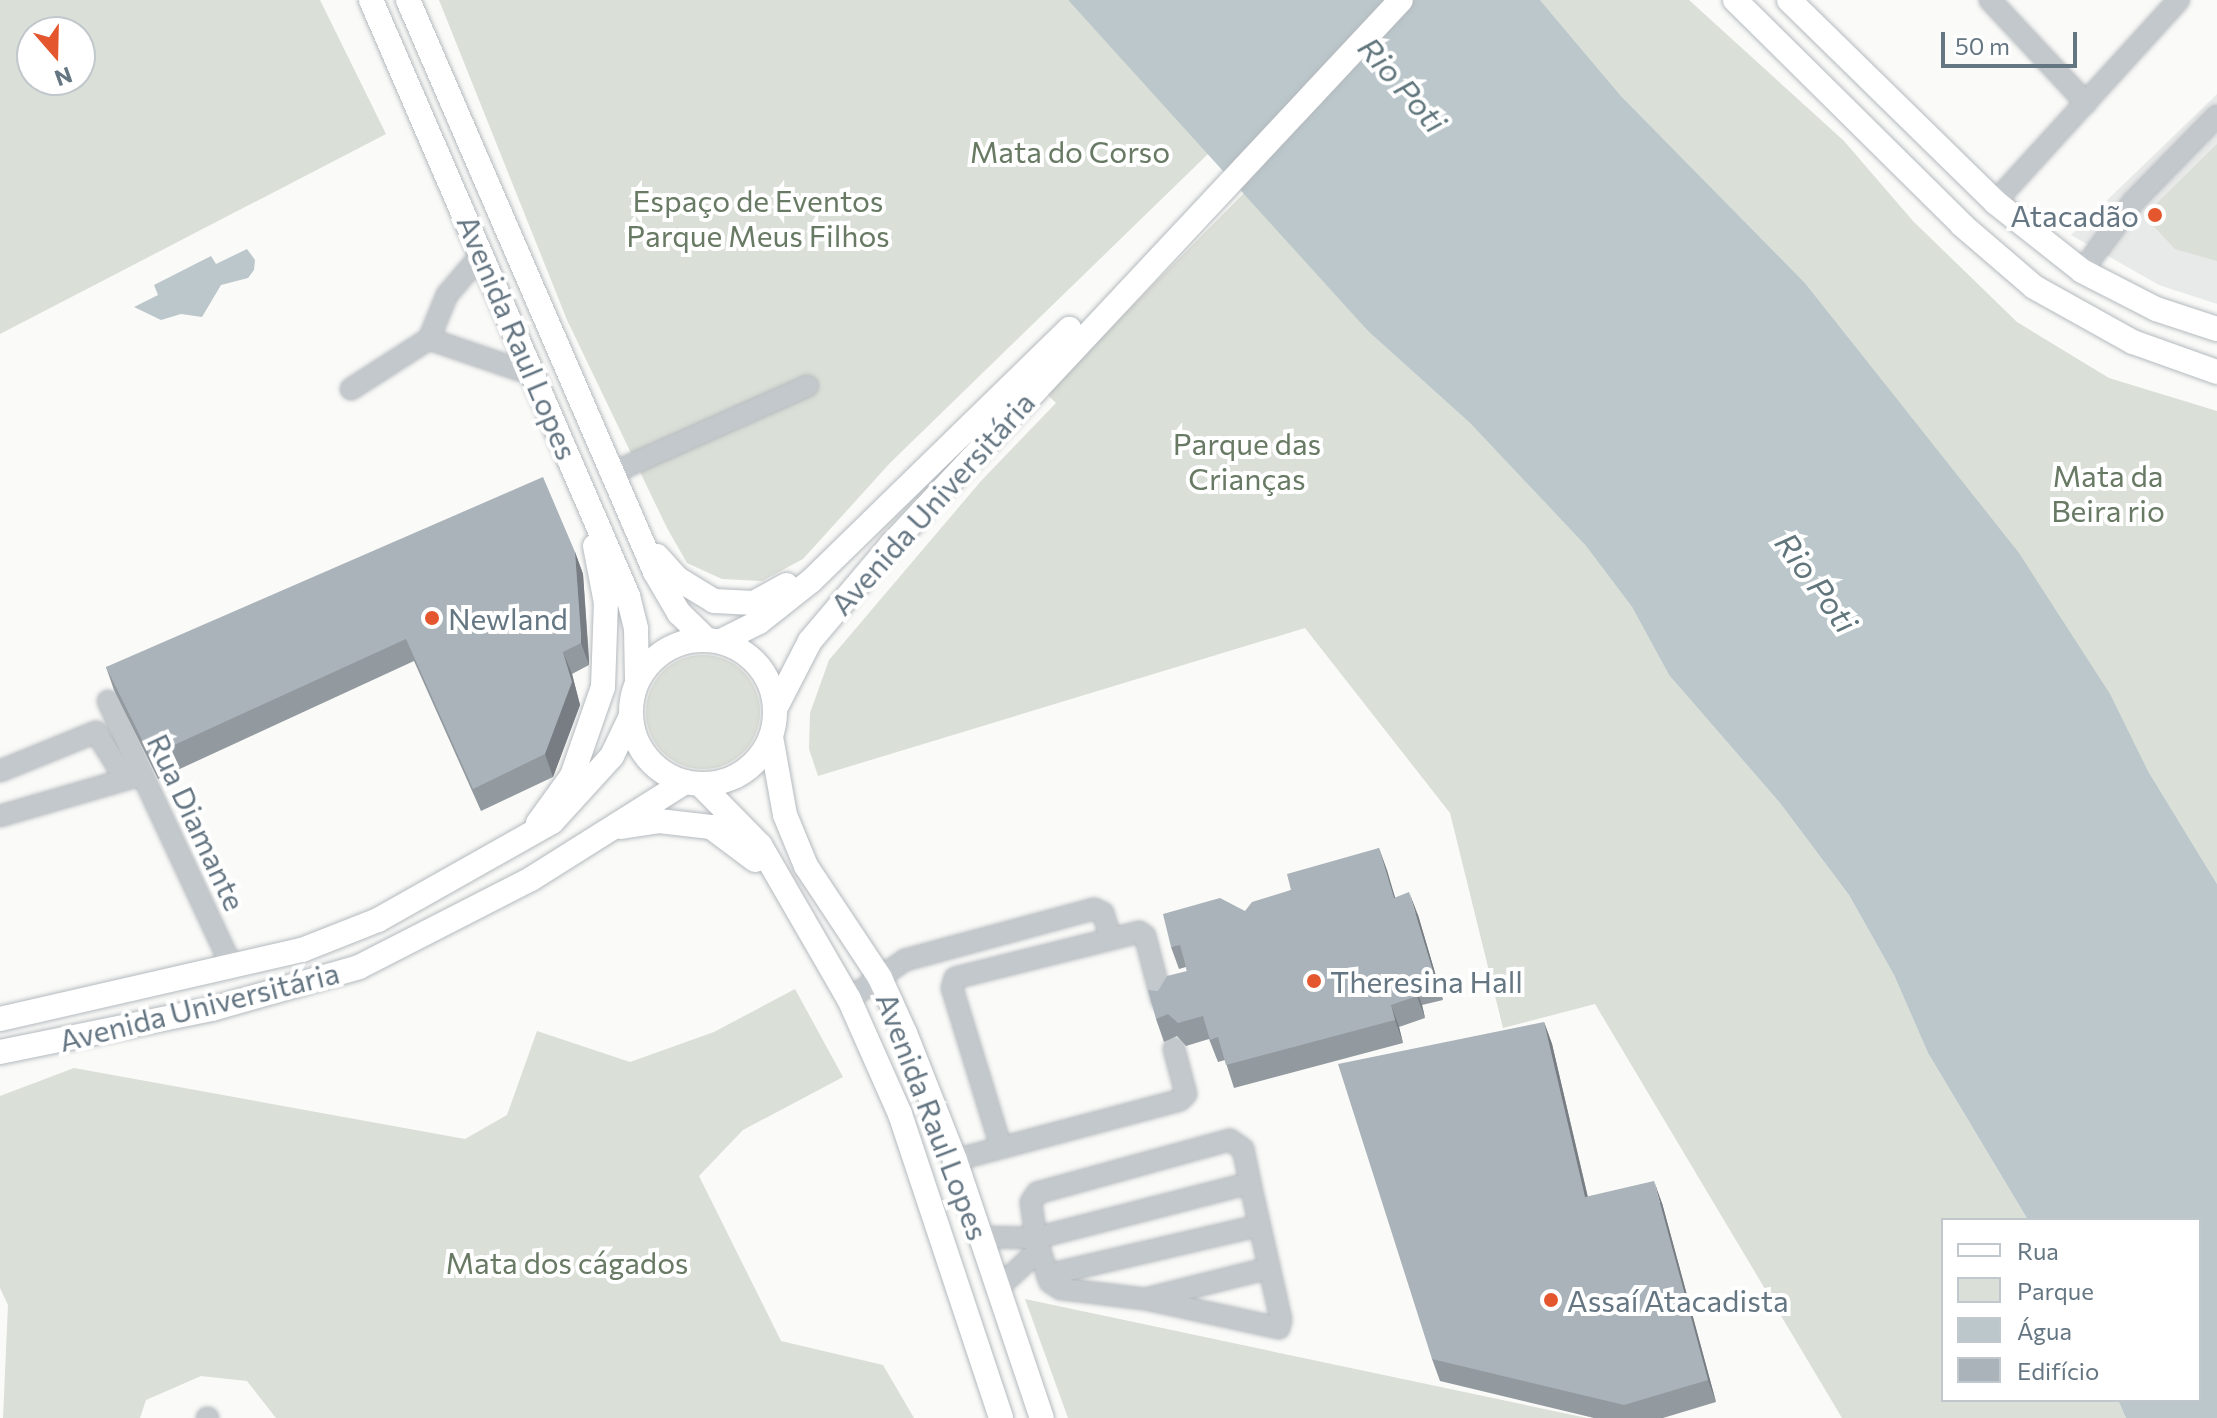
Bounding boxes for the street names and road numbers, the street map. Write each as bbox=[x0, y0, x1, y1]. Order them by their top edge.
street label: Avenida Raul Lopes bbox=[450, 209, 586, 465]
street label: Avenida Universitária bbox=[822, 384, 1042, 622]
street label: Rua Diamante bbox=[140, 728, 254, 916]
street label: Avenida Universitária bbox=[55, 954, 343, 1058]
street label: Avenida Raul Lopes bbox=[869, 987, 997, 1245]

